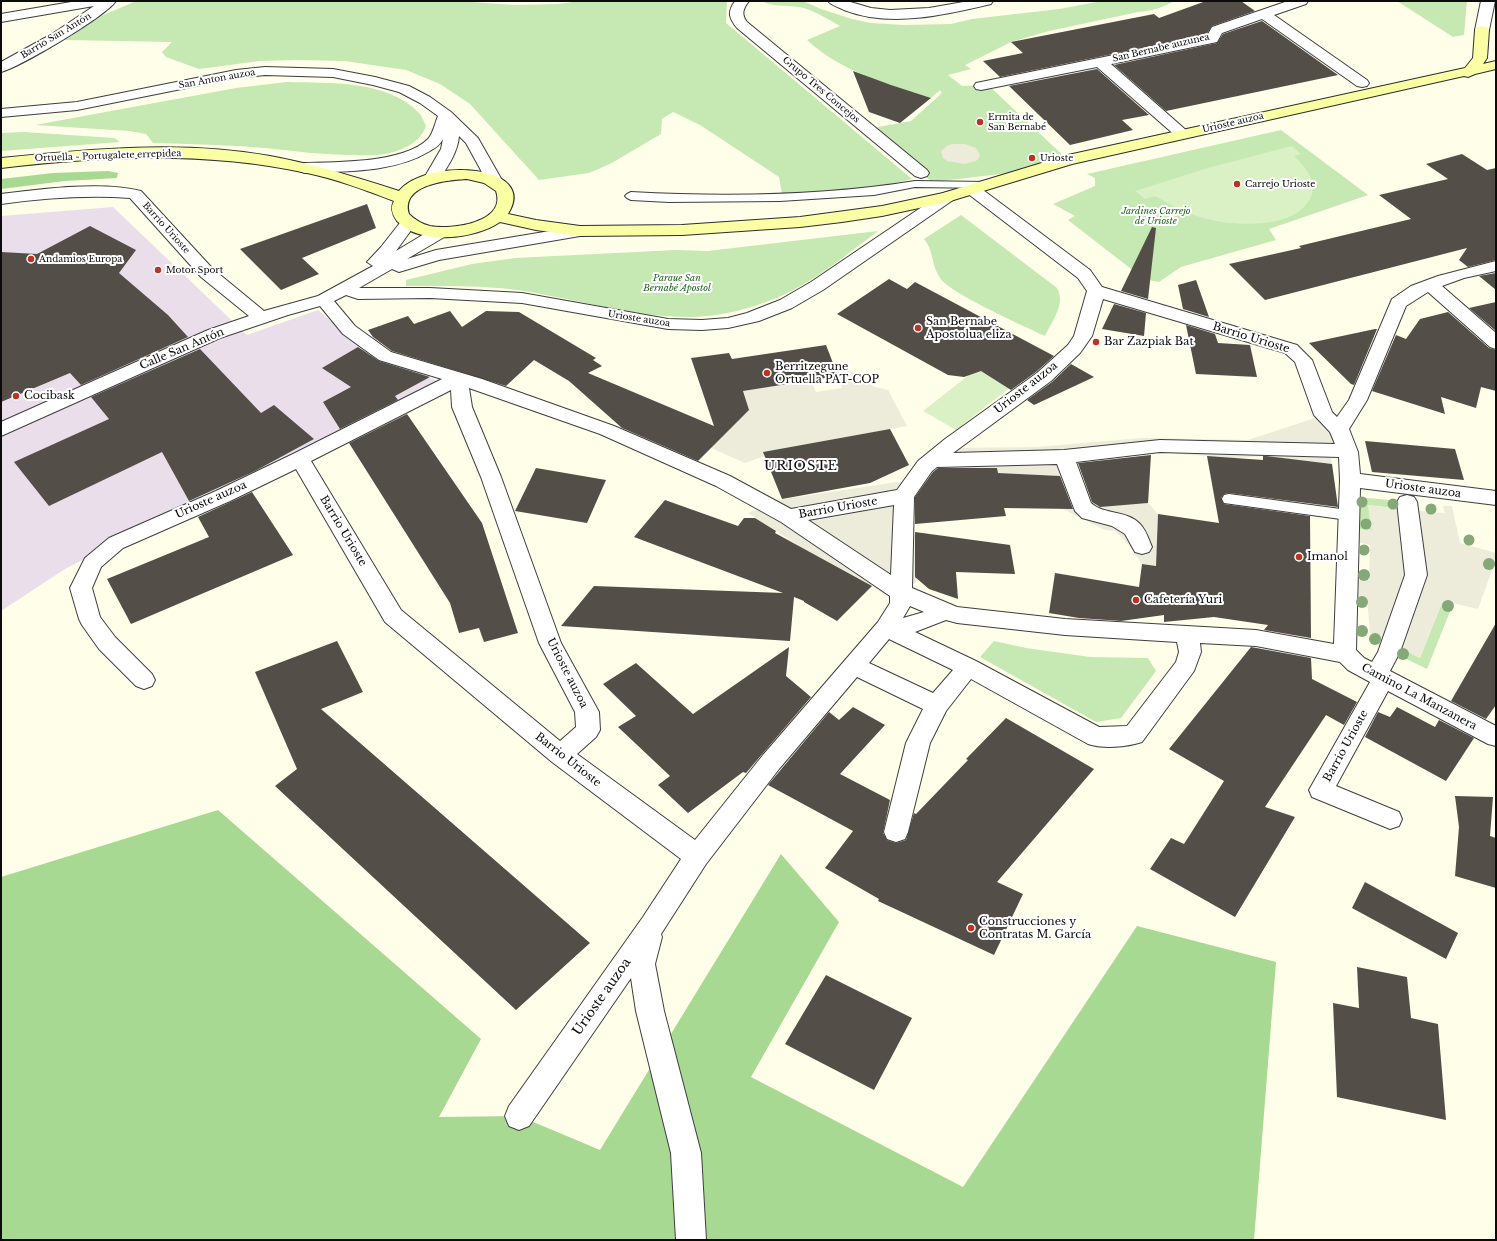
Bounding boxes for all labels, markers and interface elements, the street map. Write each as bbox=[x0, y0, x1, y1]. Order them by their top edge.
street label: Barrio San Antón bbox=[19, 11, 93, 61]
street label: San Bernabe auzunea bbox=[1111, 32, 1211, 64]
street label: Grupo Tres Concejos bbox=[780, 55, 862, 125]
street label: San Anton auzoa bbox=[178, 67, 256, 91]
street label: Urioste auzoa bbox=[1201, 111, 1265, 135]
place label: Ermita de San Bernabé bbox=[988, 112, 1046, 133]
marker: Ermita de San Bernabé bbox=[975, 117, 985, 127]
street label: Ortuella - Portugalete errepidea bbox=[34, 148, 182, 164]
marker: Urioste bbox=[1027, 153, 1037, 163]
place label: Urioste bbox=[1040, 153, 1073, 163]
marker: Carrejo Urioste bbox=[1232, 179, 1242, 189]
place label: Carrejo Urioste bbox=[1245, 179, 1315, 189]
street label: Barrio Urioste bbox=[140, 200, 192, 256]
park label: Jardines Carrejo de Urioste bbox=[1121, 206, 1191, 227]
marker: Andamios Europa bbox=[26, 254, 36, 264]
place label: Andamios Europa bbox=[39, 254, 122, 264]
marker: Motor Sport bbox=[153, 265, 163, 275]
place label: Motor Sport bbox=[166, 265, 223, 275]
park label: Parque San Bernabé Apostol bbox=[643, 273, 711, 294]
street label: Urioste auzoa bbox=[607, 309, 671, 329]
place label: San Bernabe Apostolua eliza bbox=[926, 315, 1012, 341]
street label: Barrio Urioste bbox=[1211, 320, 1291, 356]
marker: San Bernabe Apostolua eliza bbox=[913, 323, 923, 333]
street label: Calle San Antón bbox=[138, 325, 226, 373]
place label: Bar Zazpiak Bat bbox=[1104, 335, 1194, 349]
marker: Bar Zazpiak Bat bbox=[1091, 337, 1101, 347]
street label: Urioste auzoa bbox=[992, 359, 1060, 417]
place label: Berritzegune Ortuella PAT-COP bbox=[775, 360, 879, 386]
marker: Berritzegune Ortuella PAT-COP bbox=[762, 368, 772, 378]
place label: Cocibask bbox=[24, 389, 75, 403]
marker: Cocibask bbox=[11, 391, 21, 401]
district label: URIOSTE bbox=[764, 458, 838, 474]
street label: Urioste auzoa bbox=[1384, 477, 1462, 501]
street label: Urioste auzoa bbox=[173, 478, 249, 522]
street label: Barrio Urioste bbox=[317, 493, 369, 569]
street label: Barrio Urioste bbox=[798, 495, 878, 521]
place label: Imanol bbox=[1307, 550, 1348, 564]
marker: Imanol bbox=[1294, 552, 1304, 562]
place label: Cafetería Yuri bbox=[1144, 593, 1222, 607]
marker: Cafetería Yuri bbox=[1131, 595, 1141, 605]
street label: Urioste auzoa bbox=[544, 636, 590, 710]
street label: Camino La Manzanera bbox=[1359, 661, 1479, 733]
street label: Barrio Urioste bbox=[1321, 708, 1371, 784]
street label: Barrio Urioste bbox=[532, 730, 604, 790]
place label: Construcciones y Contratas M. García bbox=[979, 915, 1091, 941]
marker: Construcciones y Contratas M. García bbox=[966, 923, 976, 933]
street label: Urioste auzoa bbox=[570, 955, 634, 1039]

